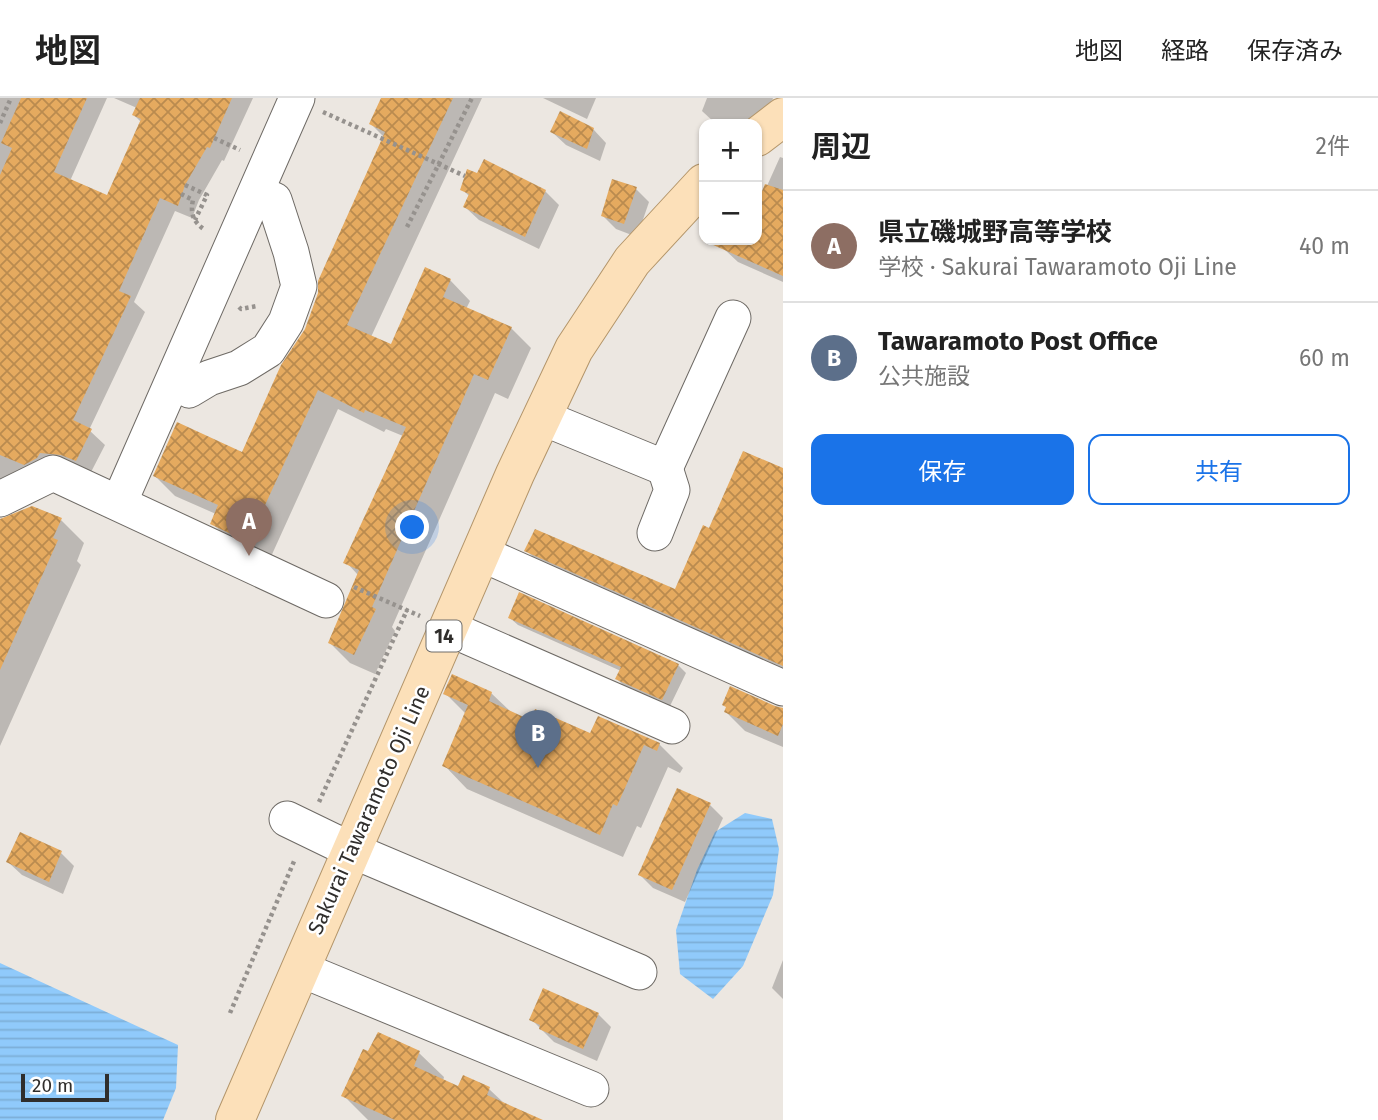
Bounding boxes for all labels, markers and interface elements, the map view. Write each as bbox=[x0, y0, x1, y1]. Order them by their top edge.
text: 地図 bbox=[35, 31, 101, 71]
text: 地図 bbox=[1075, 37, 1123, 65]
text: 経路 bbox=[1161, 37, 1209, 65]
text: 保存済み bbox=[1247, 37, 1343, 65]
map controls bbox=[699, 119, 762, 245]
button: + bbox=[699, 119, 762, 182]
text: 周辺 bbox=[811, 129, 871, 165]
text: 2件 bbox=[1316, 132, 1350, 160]
button: − bbox=[699, 182, 762, 245]
text: 県立磯城野高等学校 bbox=[878, 217, 1112, 248]
text: A bbox=[827, 232, 841, 260]
text: 40 m bbox=[1299, 232, 1350, 260]
text: 学校 · Sakurai Tawaramoto Oji Line bbox=[878, 253, 1237, 281]
text: Tawaramoto Post Office bbox=[878, 326, 1158, 357]
text: B bbox=[827, 344, 841, 372]
text: 60 m bbox=[1299, 344, 1350, 372]
text: 公共施設 bbox=[878, 362, 970, 390]
button: 保存 bbox=[811, 434, 1074, 505]
button: 共有 bbox=[1088, 434, 1350, 505]
pin: A bbox=[226, 498, 272, 556]
your location bbox=[395, 510, 429, 544]
road number: 14 bbox=[426, 621, 462, 652]
street label: Sakurai Tawaramoto Oji Line bbox=[302, 682, 436, 938]
pin: B bbox=[515, 710, 561, 768]
scale bar bbox=[21, 1071, 108, 1103]
text: 20 m bbox=[32, 1074, 73, 1097]

